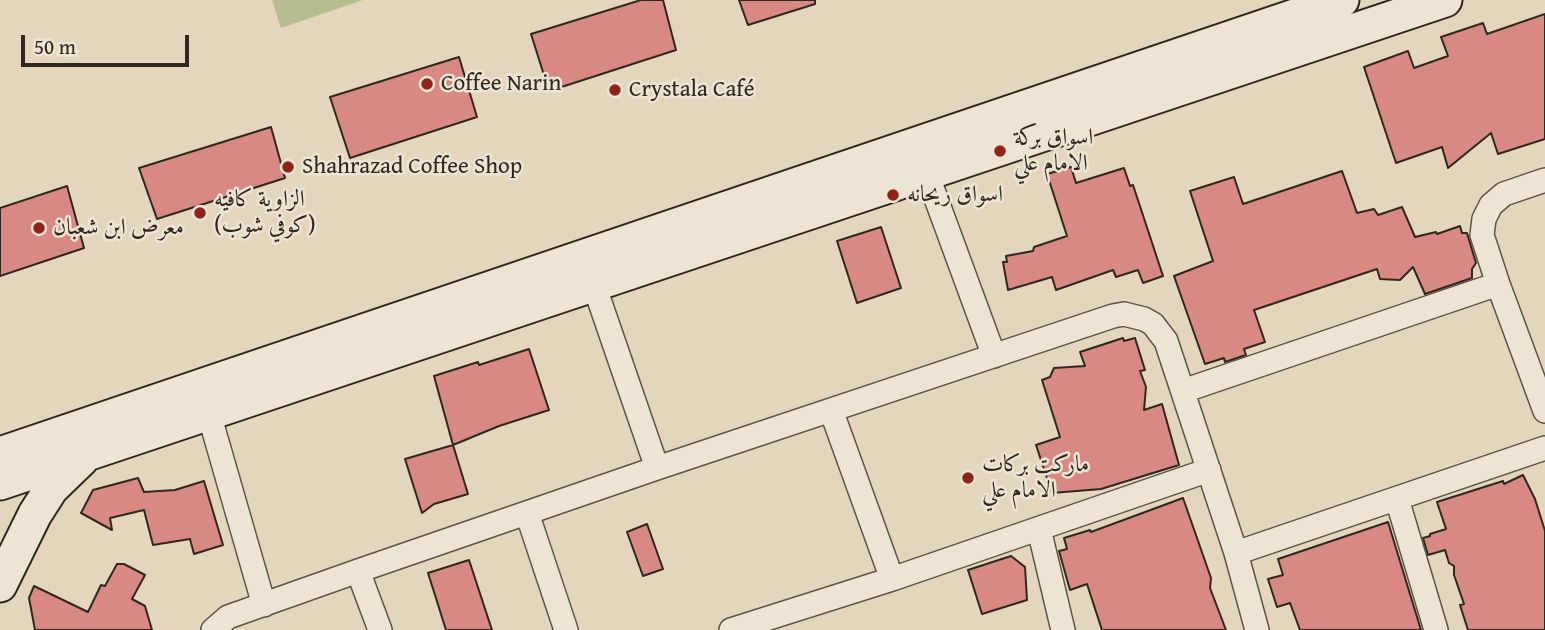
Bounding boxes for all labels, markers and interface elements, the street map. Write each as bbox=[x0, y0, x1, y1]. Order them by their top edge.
scale bar bbox=[24, 21, 192, 65]
text: 50 m bbox=[34, 31, 76, 62]
place label: Coffee Narin bbox=[441, 70, 561, 98]
marker: Coffee Narin bbox=[419, 76, 435, 92]
place label: Crystala Café bbox=[629, 76, 754, 104]
marker: Crystala Café bbox=[607, 82, 623, 98]
place label: اسواق بركة الامام علي bbox=[1014, 124, 1093, 178]
marker: اسواق بركة الامام علي bbox=[992, 143, 1008, 159]
place label: Shahrazad Coffee Shop bbox=[302, 153, 522, 181]
marker: Shahrazad Coffee Shop bbox=[280, 159, 296, 175]
place label: اسواق ريحانه bbox=[907, 181, 1003, 209]
place label: الزاوية كافيه (كوفي شوب) bbox=[214, 186, 316, 240]
marker: اسواق ريحانه bbox=[885, 187, 901, 203]
marker: الزاوية كافيه (كوفي شوب) bbox=[192, 205, 208, 221]
place label: معرض ابن شعبان bbox=[53, 214, 184, 242]
marker: معرض ابن شعبان bbox=[31, 220, 47, 236]
place label: ماركت بركات الامام علي bbox=[982, 451, 1089, 505]
marker: ماركت بركات الامام علي bbox=[960, 470, 976, 486]

